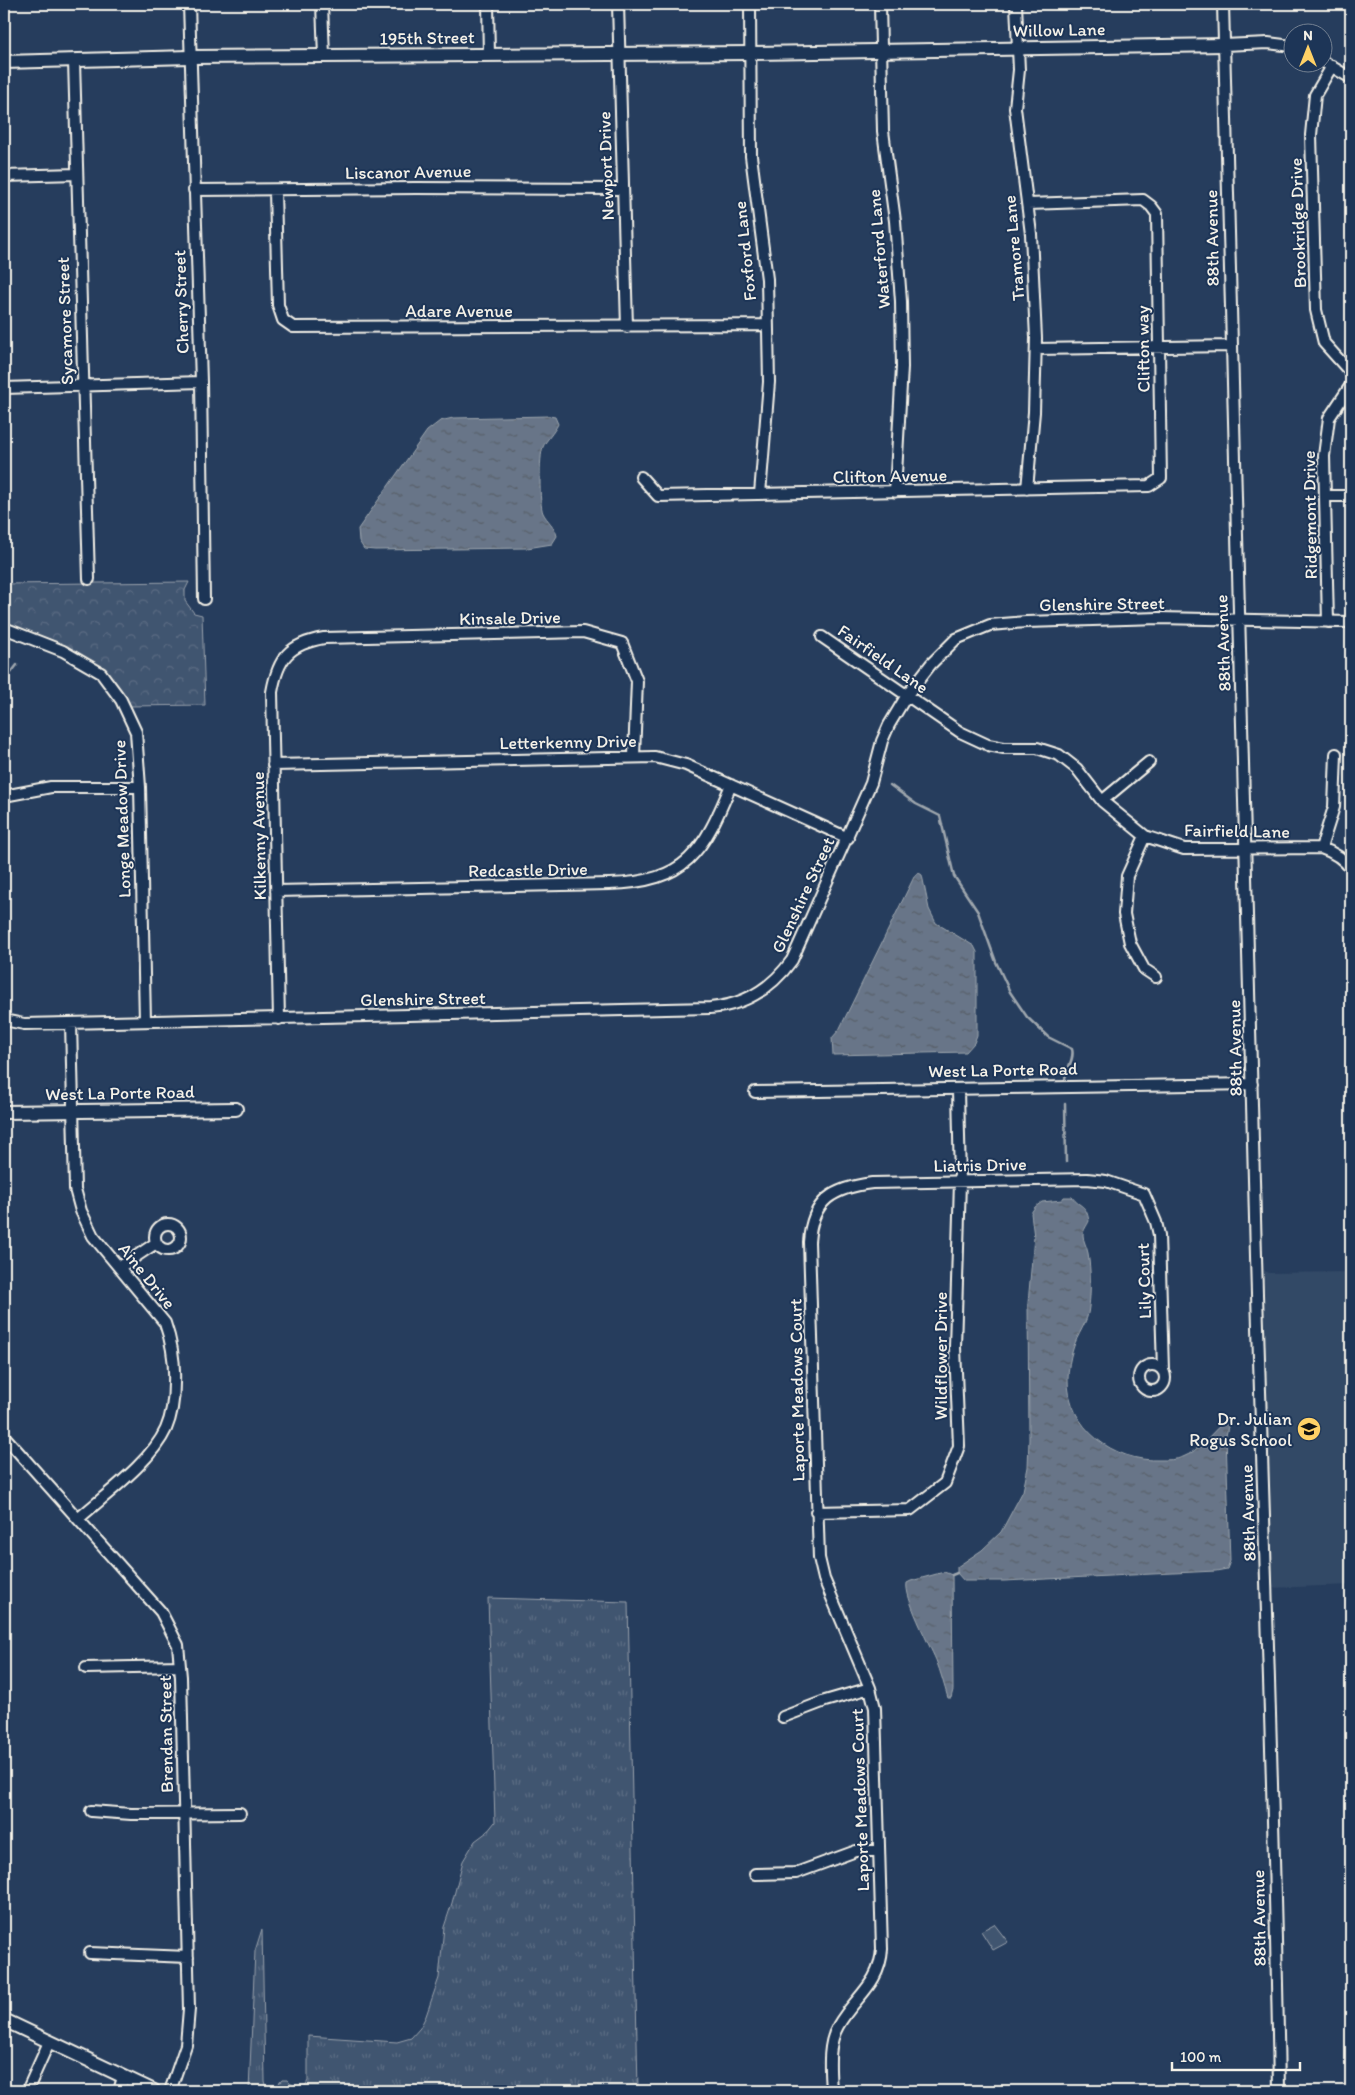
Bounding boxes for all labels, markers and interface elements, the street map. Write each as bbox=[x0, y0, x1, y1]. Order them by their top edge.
street label: Willow Lane bbox=[1012, 18, 1106, 42]
north arrow bbox=[1282, 22, 1332, 72]
street label: 195th Street bbox=[379, 26, 475, 50]
text: N bbox=[1303, 27, 1313, 44]
street label: Newport Drive bbox=[593, 111, 619, 221]
street label: Brookridge Drive bbox=[1285, 157, 1311, 289]
street label: Liscanor Avenue bbox=[345, 160, 471, 184]
street label: Waterford Lane bbox=[863, 188, 895, 310]
street label: 88th Avenue bbox=[1200, 189, 1224, 287]
street label: Tramore Lane bbox=[998, 194, 1030, 302]
street label: Foxford Lane bbox=[729, 200, 761, 302]
street label: Cherry Street bbox=[168, 249, 194, 354]
street label: Sycamore Street bbox=[52, 256, 78, 385]
street label: Adare Avenue bbox=[405, 300, 513, 322]
street label: Clifton way bbox=[1131, 305, 1155, 393]
street label: Ridgemont Drive bbox=[1298, 450, 1322, 580]
street label: Clifton Avenue bbox=[833, 464, 947, 488]
street label: Glenshire Street bbox=[1039, 592, 1165, 616]
street label: 88th Avenue bbox=[1210, 594, 1236, 692]
street label: Kinsale Drive bbox=[459, 606, 561, 630]
street label: Fairfield Lane bbox=[833, 620, 933, 698]
street label: Letterkenny Drive bbox=[499, 730, 637, 754]
street label: Longe Meadow Drive bbox=[108, 740, 136, 898]
street label: Kilkenny Avenue bbox=[247, 771, 271, 901]
street label: Fairfield Lane bbox=[1184, 819, 1290, 843]
street label: Glenshire Street bbox=[767, 833, 840, 957]
street label: Redcastle Drive bbox=[468, 858, 588, 882]
street label: Glenshire Street bbox=[360, 987, 486, 1011]
street label: 88th Avenue bbox=[1223, 999, 1247, 1097]
street label: West La Porte Road bbox=[928, 1058, 1078, 1082]
street label: West La Porte Road bbox=[45, 1081, 195, 1105]
street label: Liatris Drive bbox=[933, 1153, 1027, 1177]
street label: Aine Drive bbox=[114, 1238, 180, 1314]
street label: Lily Court bbox=[1132, 1242, 1156, 1319]
street label: Wildflower Drive bbox=[930, 1292, 952, 1420]
street label: Laporte Meadows Court bbox=[784, 1298, 810, 1482]
place label: Dr. Julian Rogus School bbox=[1189, 1408, 1292, 1451]
school or university icon: Dr. Julian Rogus School bbox=[1296, 1416, 1322, 1442]
street label: 88th Avenue bbox=[1235, 1464, 1261, 1562]
street label: Brendan Street bbox=[154, 1675, 178, 1793]
street label: Laporte Meadows Court bbox=[846, 1708, 874, 1892]
street label: 88th Avenue bbox=[1247, 1869, 1271, 1967]
scale bar bbox=[1172, 2040, 1300, 2072]
text: 100 m bbox=[1180, 2048, 1222, 2066]

